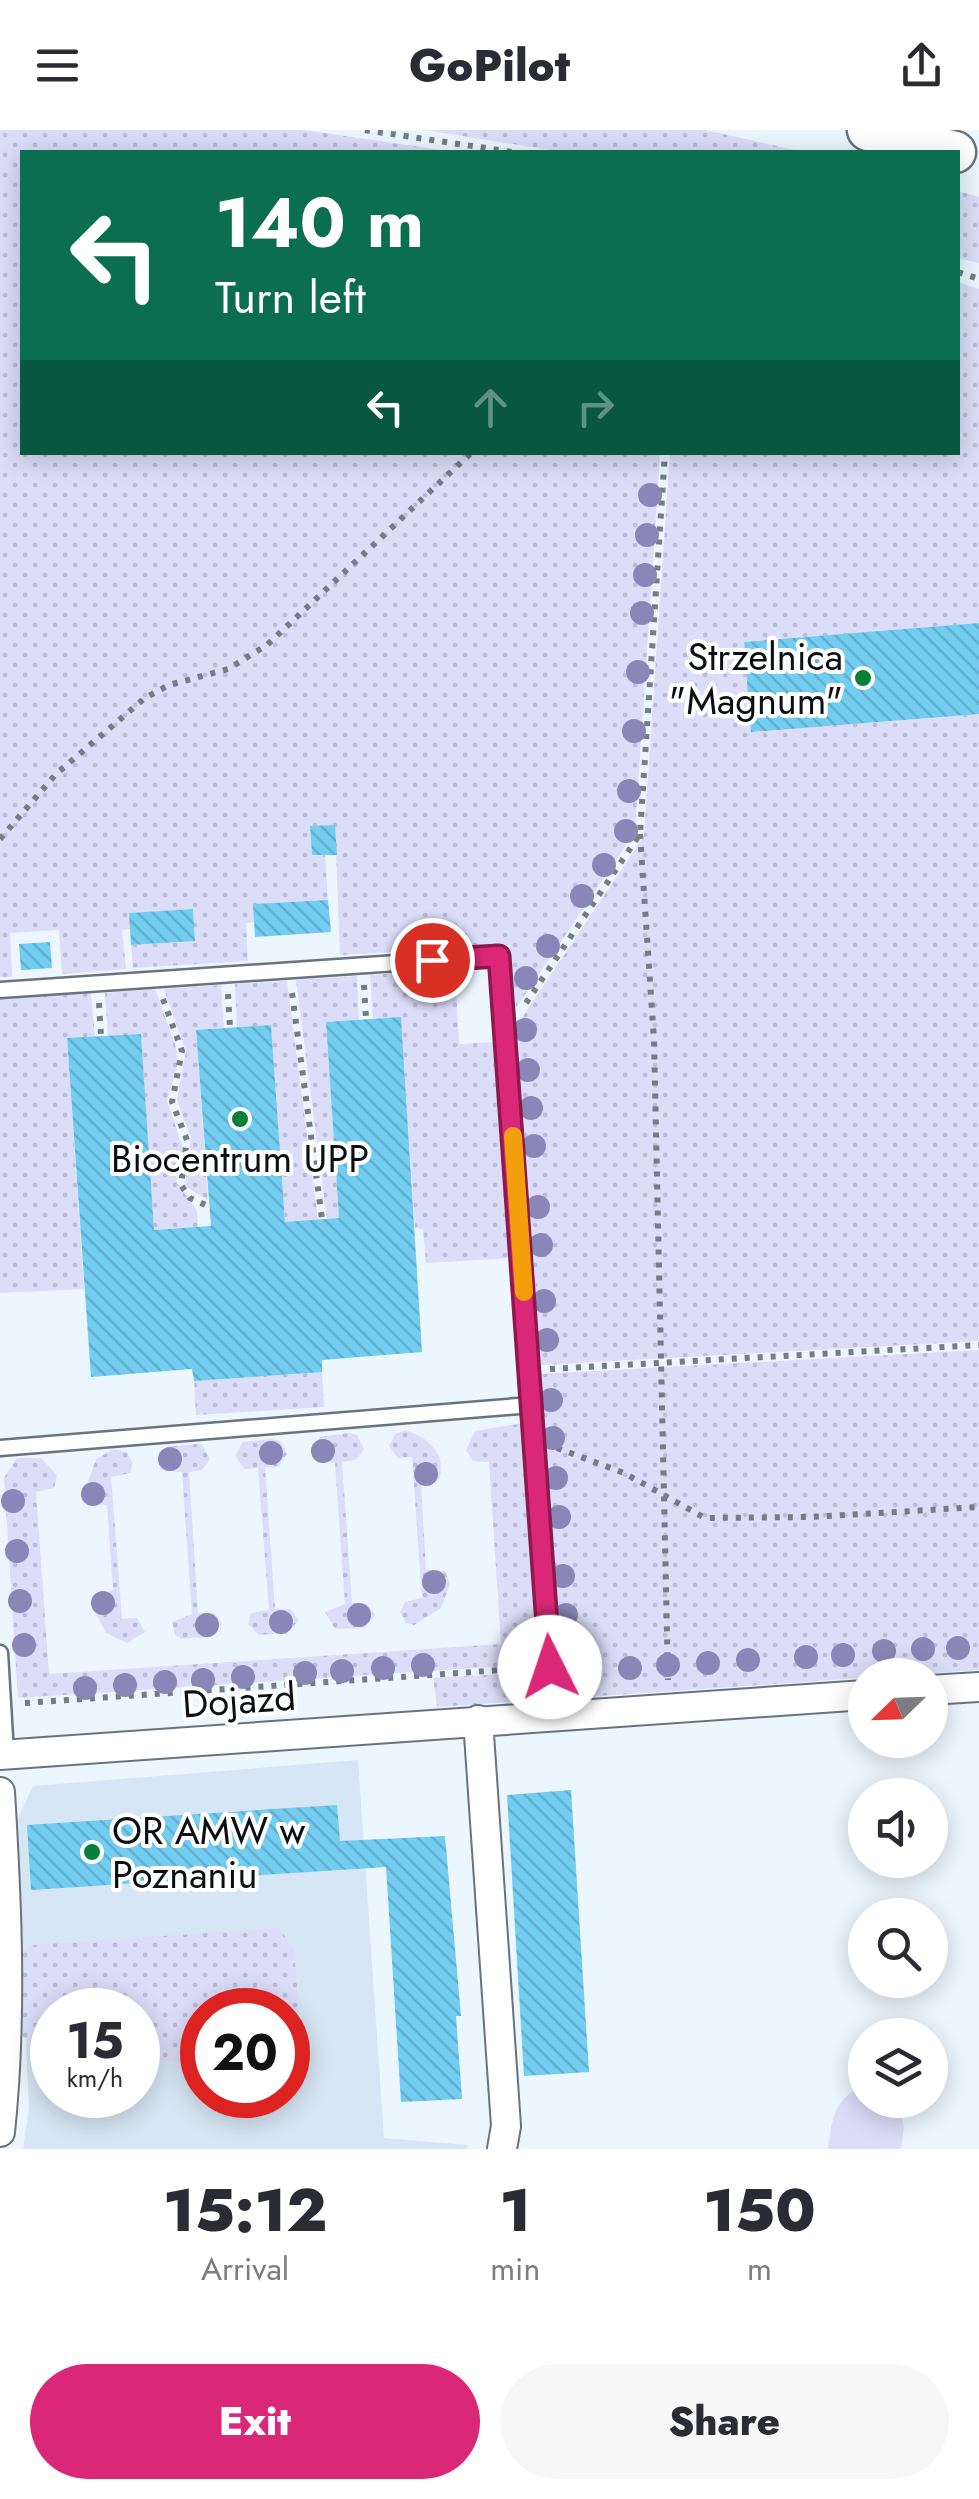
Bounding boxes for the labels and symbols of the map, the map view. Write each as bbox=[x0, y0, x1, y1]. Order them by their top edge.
place label: Strzelnica "Magnum" bbox=[669, 629, 843, 728]
marker: Strzelnica "Magnum" bbox=[852, 667, 874, 689]
pin bbox=[390, 918, 475, 1003]
marker: Biocentrum UPP bbox=[229, 1108, 251, 1130]
place label: Biocentrum UPP bbox=[111, 1131, 369, 1186]
position arrow bbox=[498, 1615, 602, 1719]
north arrow bbox=[848, 1658, 948, 1758]
street label: Dojazd bbox=[180, 1669, 298, 1731]
place label: OR AMW w Poznaniu bbox=[112, 1803, 306, 1902]
marker: OR AMW w Poznaniu bbox=[81, 1841, 103, 1863]
speed limit sign: 20 bbox=[180, 1988, 310, 2118]

